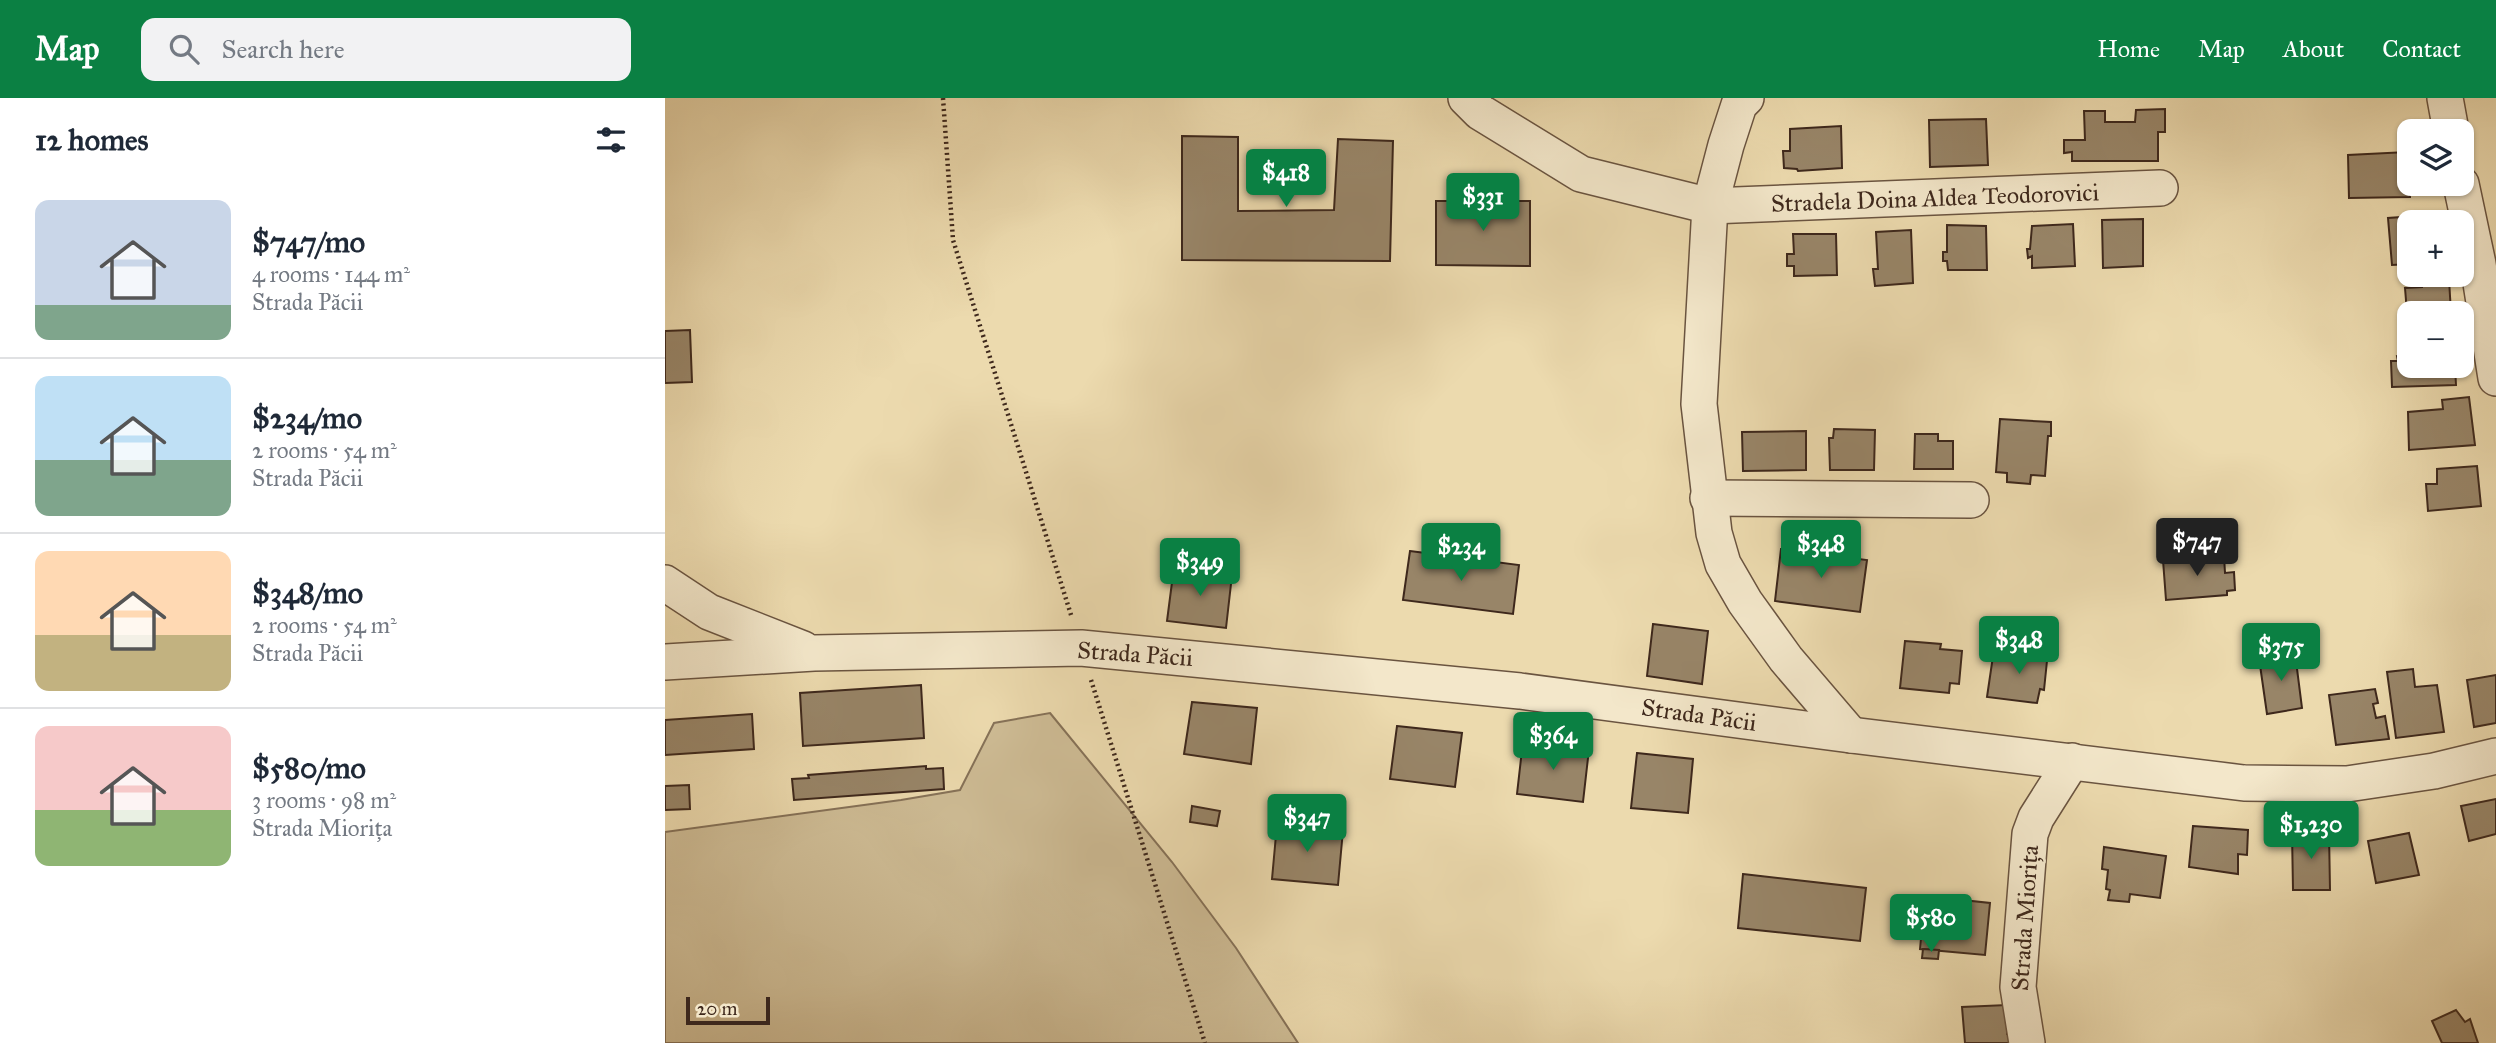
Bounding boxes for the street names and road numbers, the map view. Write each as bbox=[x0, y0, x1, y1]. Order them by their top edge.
street label: Stradela Doina Aldea Teodorovici bbox=[1771, 177, 2100, 219]
street label: Strada Păcii bbox=[1076, 635, 1194, 673]
street label: Strada Păcii bbox=[1640, 692, 1759, 738]
street label: Strada Miorița bbox=[2005, 843, 2045, 992]

